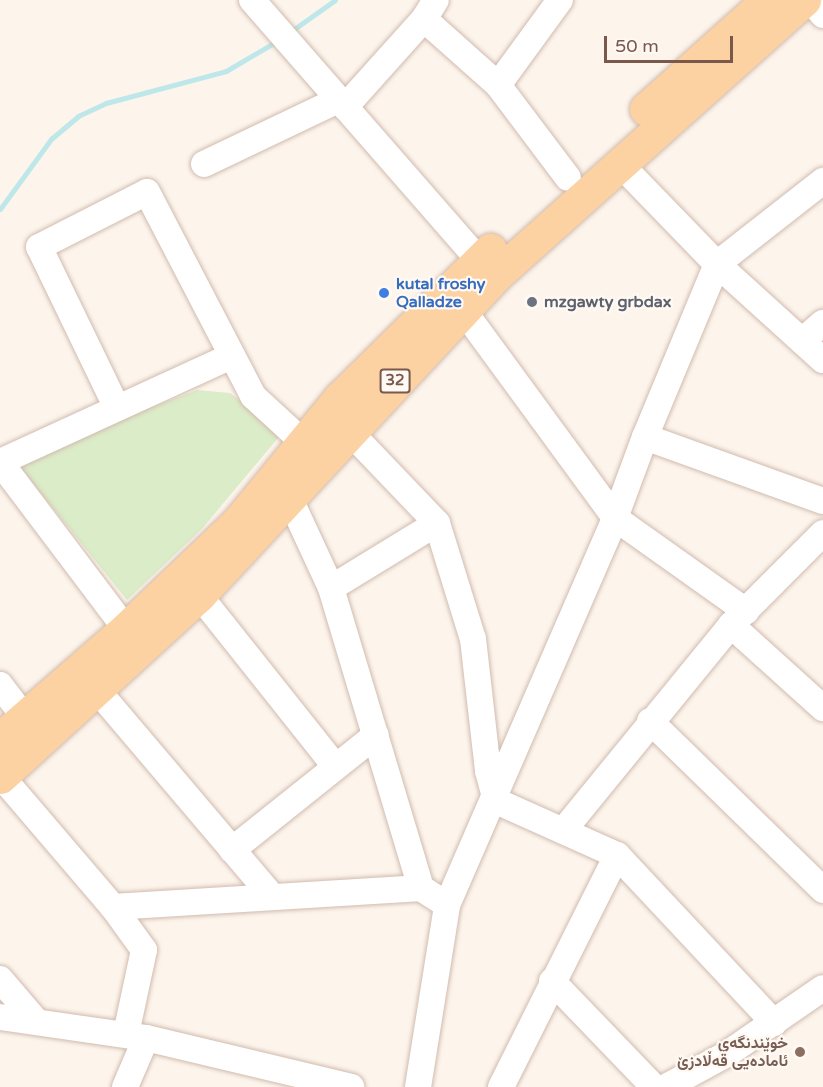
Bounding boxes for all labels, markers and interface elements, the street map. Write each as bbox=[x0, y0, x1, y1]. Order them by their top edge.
scale bar bbox=[607, 24, 736, 62]
text: 50 m bbox=[615, 35, 659, 57]
place label: kutal froshy Qalladze bbox=[396, 274, 485, 312]
marker: kutal froshy Qalladze bbox=[377, 286, 391, 300]
place label: mzgawty grbdax bbox=[544, 292, 671, 312]
marker: mzgawty grbdax bbox=[525, 295, 539, 309]
road number: 32 bbox=[378, 369, 412, 393]
place label: خوێندنگەی ئامادەیی قەڵادزێ bbox=[677, 1033, 788, 1071]
marker: خوێندنگەی ئامادەیی قەڵادزێ bbox=[793, 1045, 807, 1059]

